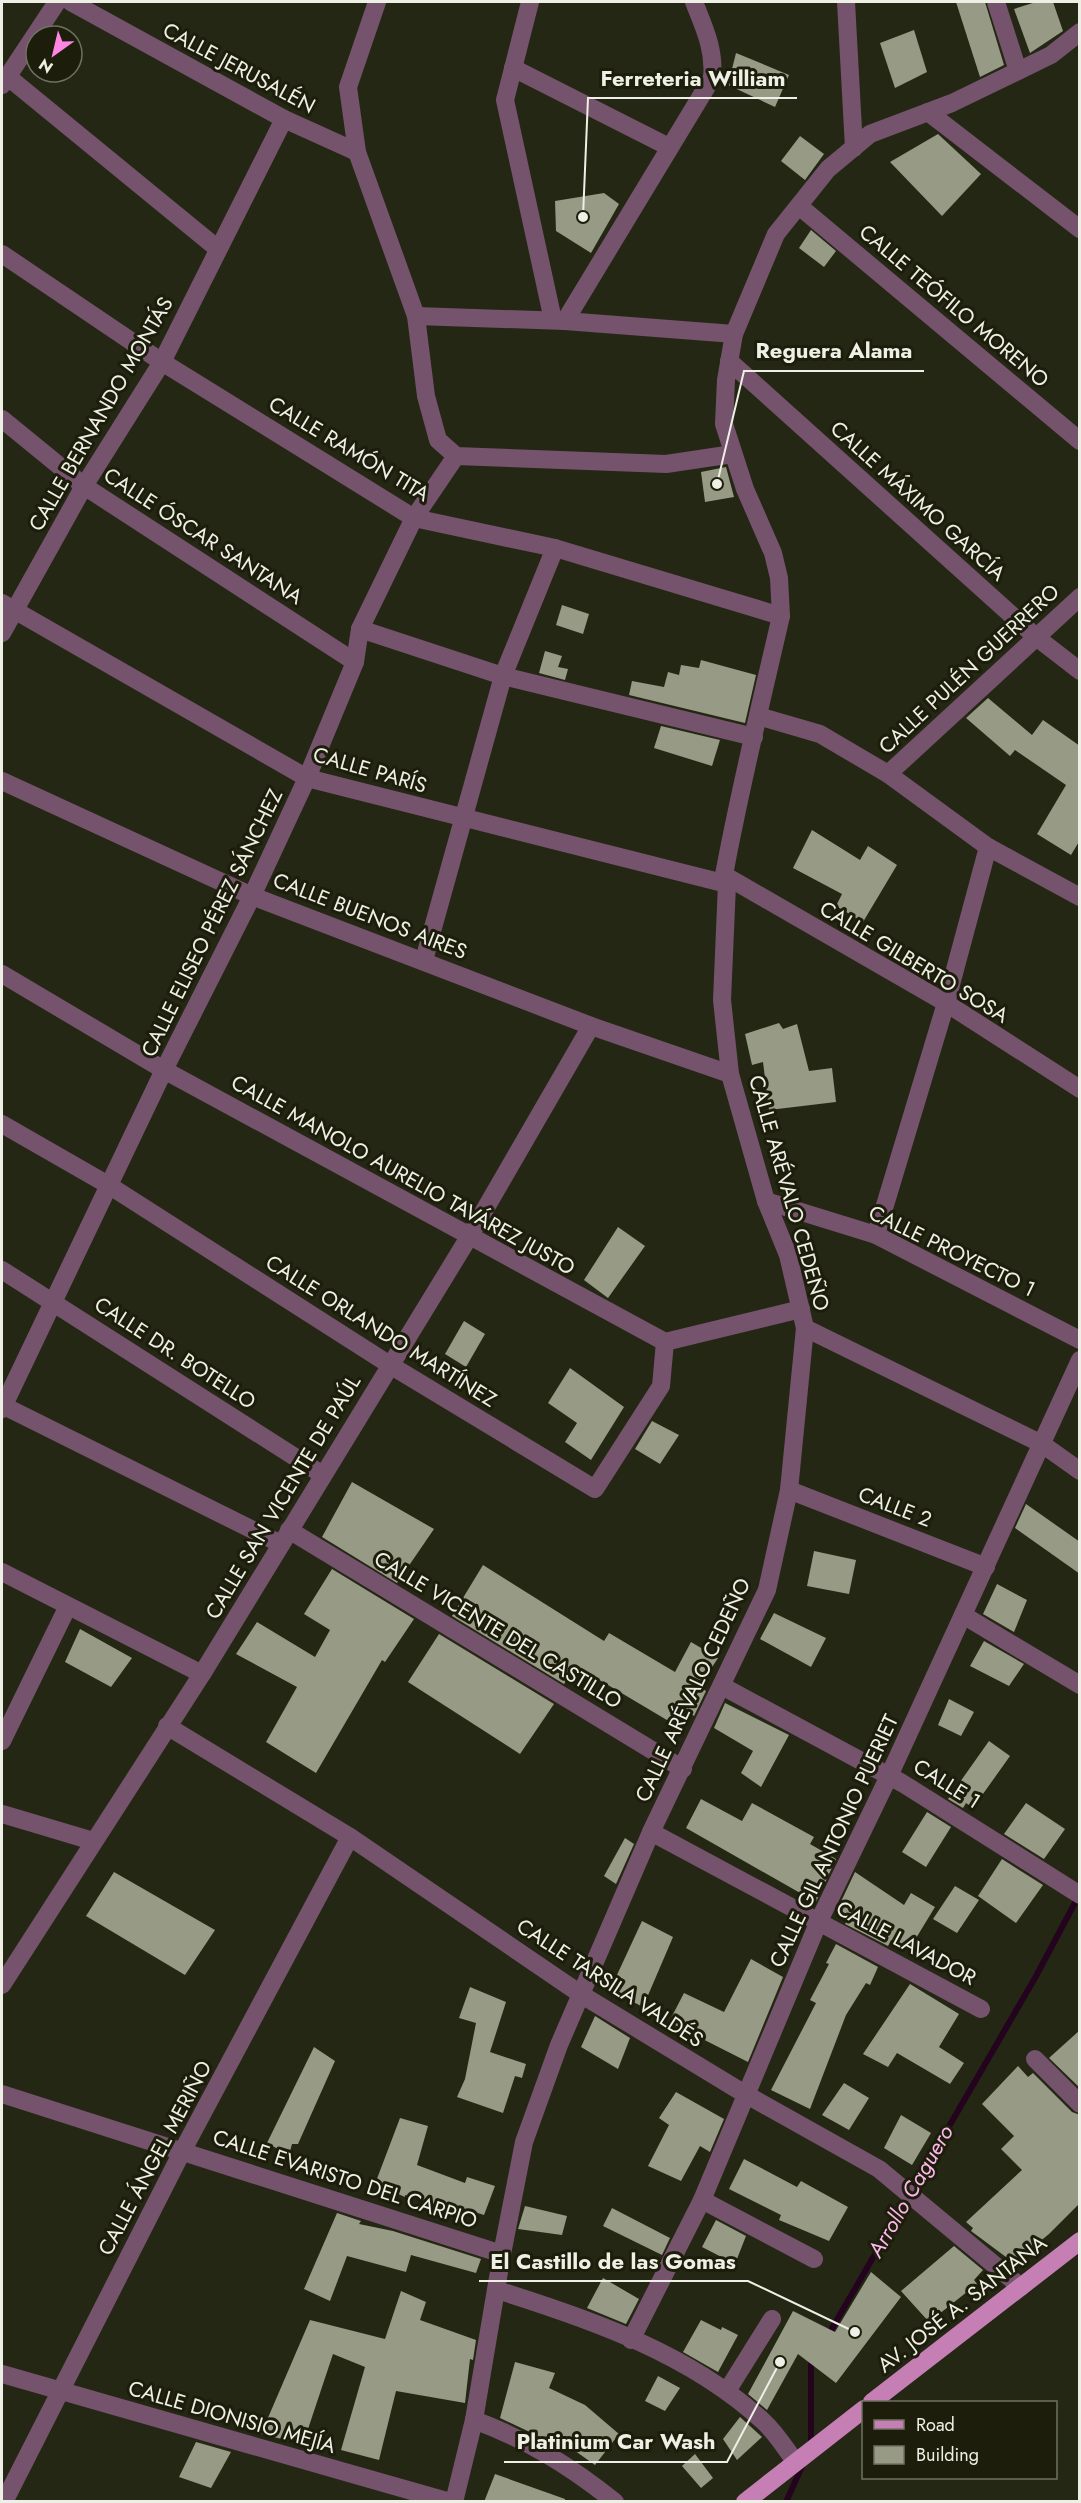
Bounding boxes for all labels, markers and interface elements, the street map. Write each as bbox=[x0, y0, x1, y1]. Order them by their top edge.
street label: CALLE JERUSALÉN bbox=[157, 15, 321, 121]
north arrow bbox=[24, 24, 84, 84]
text: N bbox=[34, 53, 58, 79]
callout: Ferreteria William bbox=[588, 58, 797, 98]
text: Ferreteria William bbox=[601, 62, 786, 94]
street label: CALLE TEÓFILO MORENO bbox=[853, 217, 1055, 395]
street label: CALLE BERNANDO MONTÁS bbox=[21, 291, 181, 537]
callout: Reguera Alama bbox=[744, 331, 924, 371]
text: Reguera Alama bbox=[756, 334, 912, 366]
street label: CALLE RAMÓN TITA bbox=[263, 389, 435, 509]
street label: CALLE MÁXIMO GARCÍA bbox=[824, 414, 1012, 588]
street label: CALLE ÓSCAR SANTANA bbox=[98, 460, 309, 612]
street label: CALLE PULÉN GUERRERO bbox=[872, 577, 1066, 761]
street label: CALLE PARÍS bbox=[310, 739, 430, 801]
street label: CALLE ELISEO PÉREZ SÁNCHEZ bbox=[134, 783, 290, 1062]
street label: CALLE BUENOS AIRES bbox=[269, 865, 471, 967]
street label: CALLE GILBERTO SOSA bbox=[814, 894, 1014, 1030]
street label: CALLE MANOLO AURELIO TAVÁREZ JUSTO bbox=[226, 1068, 580, 1282]
street label: CALLE ARÉVALO CEDEÑO bbox=[741, 1072, 837, 1314]
street label: CALLE PROYECTO 1 bbox=[864, 1198, 1040, 1304]
street label: CALLE ORLANDO MARTÍNEZ bbox=[260, 1247, 503, 1415]
street label: CALLE DR. BOTELLO bbox=[88, 1289, 262, 1417]
street label: CALLE SAN VICENTE DE PAÚL bbox=[198, 1369, 368, 1625]
street label: CALLE 2 bbox=[854, 1479, 936, 1535]
street label: CALLE VICENTE DEL CASTILLO bbox=[368, 1544, 628, 1716]
street label: CALLE ARÉVALO CEDEÑO bbox=[628, 1573, 758, 1807]
street label: CALLE GIL ANTONIO PUERIET bbox=[762, 1709, 906, 1972]
street label: CALLE 1 bbox=[908, 1752, 986, 1816]
street label: CALLE LAVADOR bbox=[831, 1893, 982, 1993]
street label: CALLE TARSILA VALDÉS bbox=[511, 1911, 709, 2055]
street label: CALLE ÁNGEL MERIÑO bbox=[91, 2055, 219, 2261]
water label: Arrollo Caguero bbox=[859, 2119, 961, 2264]
street label: CALLE EVARISTO DEL CARPIO bbox=[209, 2122, 481, 2236]
street label: AV. JOSÉ A. SANTANA bbox=[871, 2228, 1053, 2380]
callout: El Castillo de las Gomas bbox=[479, 2241, 748, 2281]
text: El Castillo de las Gomas bbox=[490, 2245, 736, 2277]
street label: CALLE DIONISIO MEJÍA bbox=[125, 2373, 339, 2461]
legend bbox=[862, 2401, 1057, 2479]
text: Road bbox=[916, 2412, 955, 2438]
callout: Platinium Car Wash bbox=[504, 2422, 727, 2462]
text: Platinium Car Wash bbox=[516, 2425, 716, 2457]
text: Building bbox=[916, 2442, 979, 2468]

